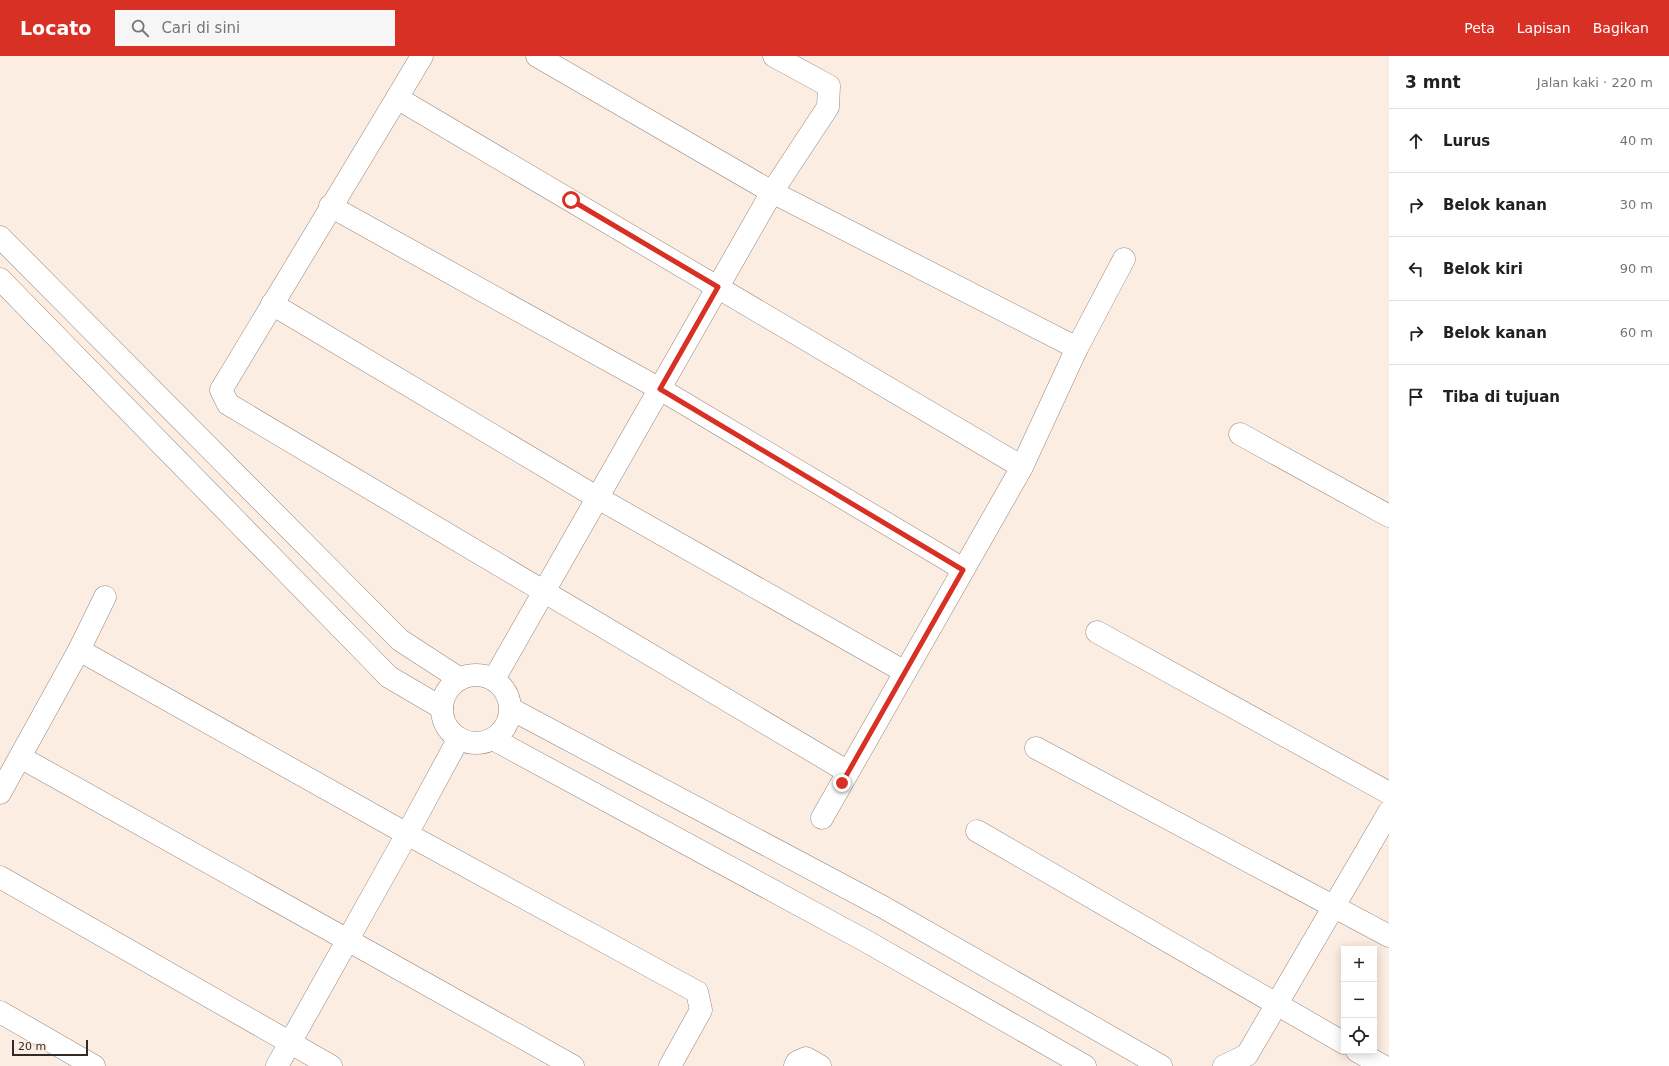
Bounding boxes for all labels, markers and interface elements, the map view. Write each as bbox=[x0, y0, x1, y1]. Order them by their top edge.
search box bbox=[115, 10, 395, 46]
text: Locato bbox=[20, 17, 91, 39]
icon: search bbox=[129, 17, 151, 39]
text: Cari di sini bbox=[161, 19, 240, 37]
text: Peta bbox=[1464, 20, 1495, 36]
text: Lapisan bbox=[1517, 20, 1571, 36]
text: Bagikan bbox=[1593, 20, 1649, 36]
text: 3 mnt bbox=[1405, 72, 1461, 92]
text: Jalan kaki · 220 m bbox=[1537, 75, 1653, 90]
icon: ahead bbox=[1405, 130, 1427, 152]
text: Lurus bbox=[1443, 132, 1490, 150]
text: 40 m bbox=[1620, 133, 1653, 148]
route start bbox=[562, 191, 580, 209]
icon: right bbox=[1405, 194, 1427, 216]
text: Belok kanan bbox=[1443, 196, 1547, 214]
text: 30 m bbox=[1620, 197, 1653, 212]
icon: left bbox=[1405, 258, 1427, 280]
text: Belok kiri bbox=[1443, 260, 1523, 278]
text: 90 m bbox=[1620, 261, 1653, 276]
icon: right bbox=[1405, 322, 1427, 344]
text: Belok kanan bbox=[1443, 324, 1547, 342]
text: 60 m bbox=[1620, 325, 1653, 340]
icon: arrive bbox=[1405, 386, 1427, 408]
text: Tiba di tujuan bbox=[1443, 388, 1560, 406]
route end bbox=[833, 774, 851, 792]
map controls bbox=[1341, 946, 1377, 1054]
button: + bbox=[1341, 946, 1377, 982]
button: − bbox=[1341, 982, 1377, 1018]
button: locate bbox=[1341, 1018, 1377, 1054]
scale bar bbox=[12, 1038, 88, 1057]
text: 20 m bbox=[18, 1040, 46, 1053]

